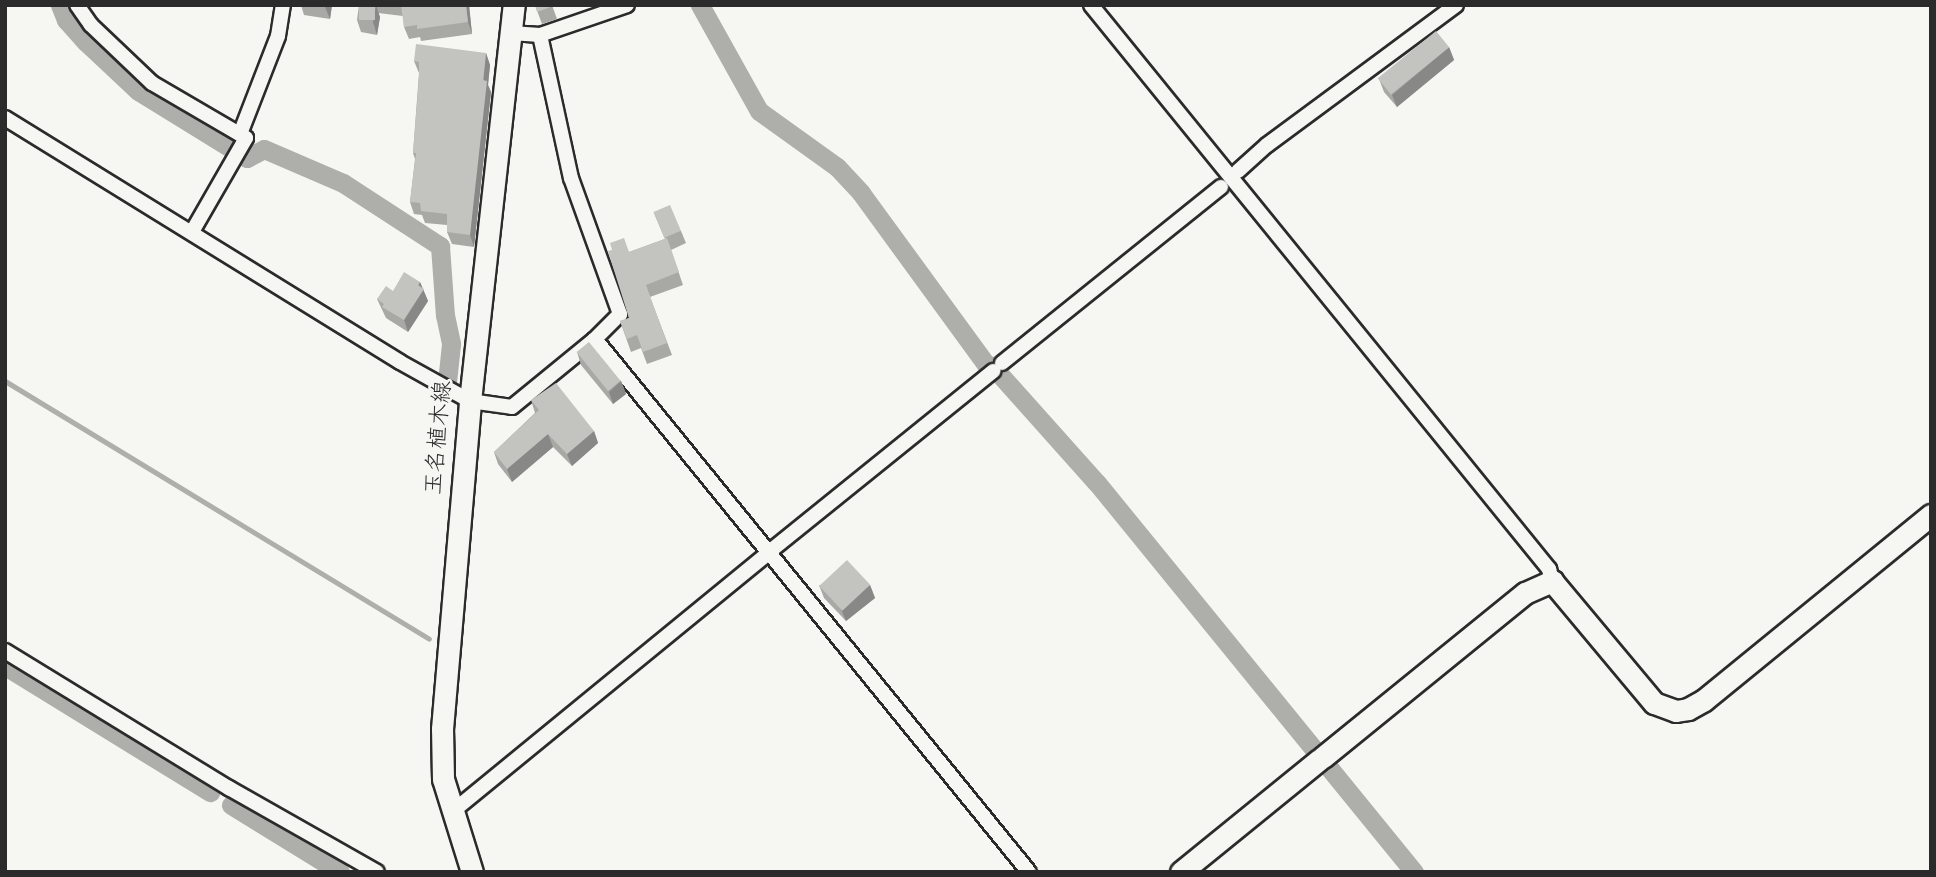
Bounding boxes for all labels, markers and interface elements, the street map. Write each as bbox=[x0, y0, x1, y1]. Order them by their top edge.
street label: 玉名植木線 bbox=[422, 380, 460, 496]

